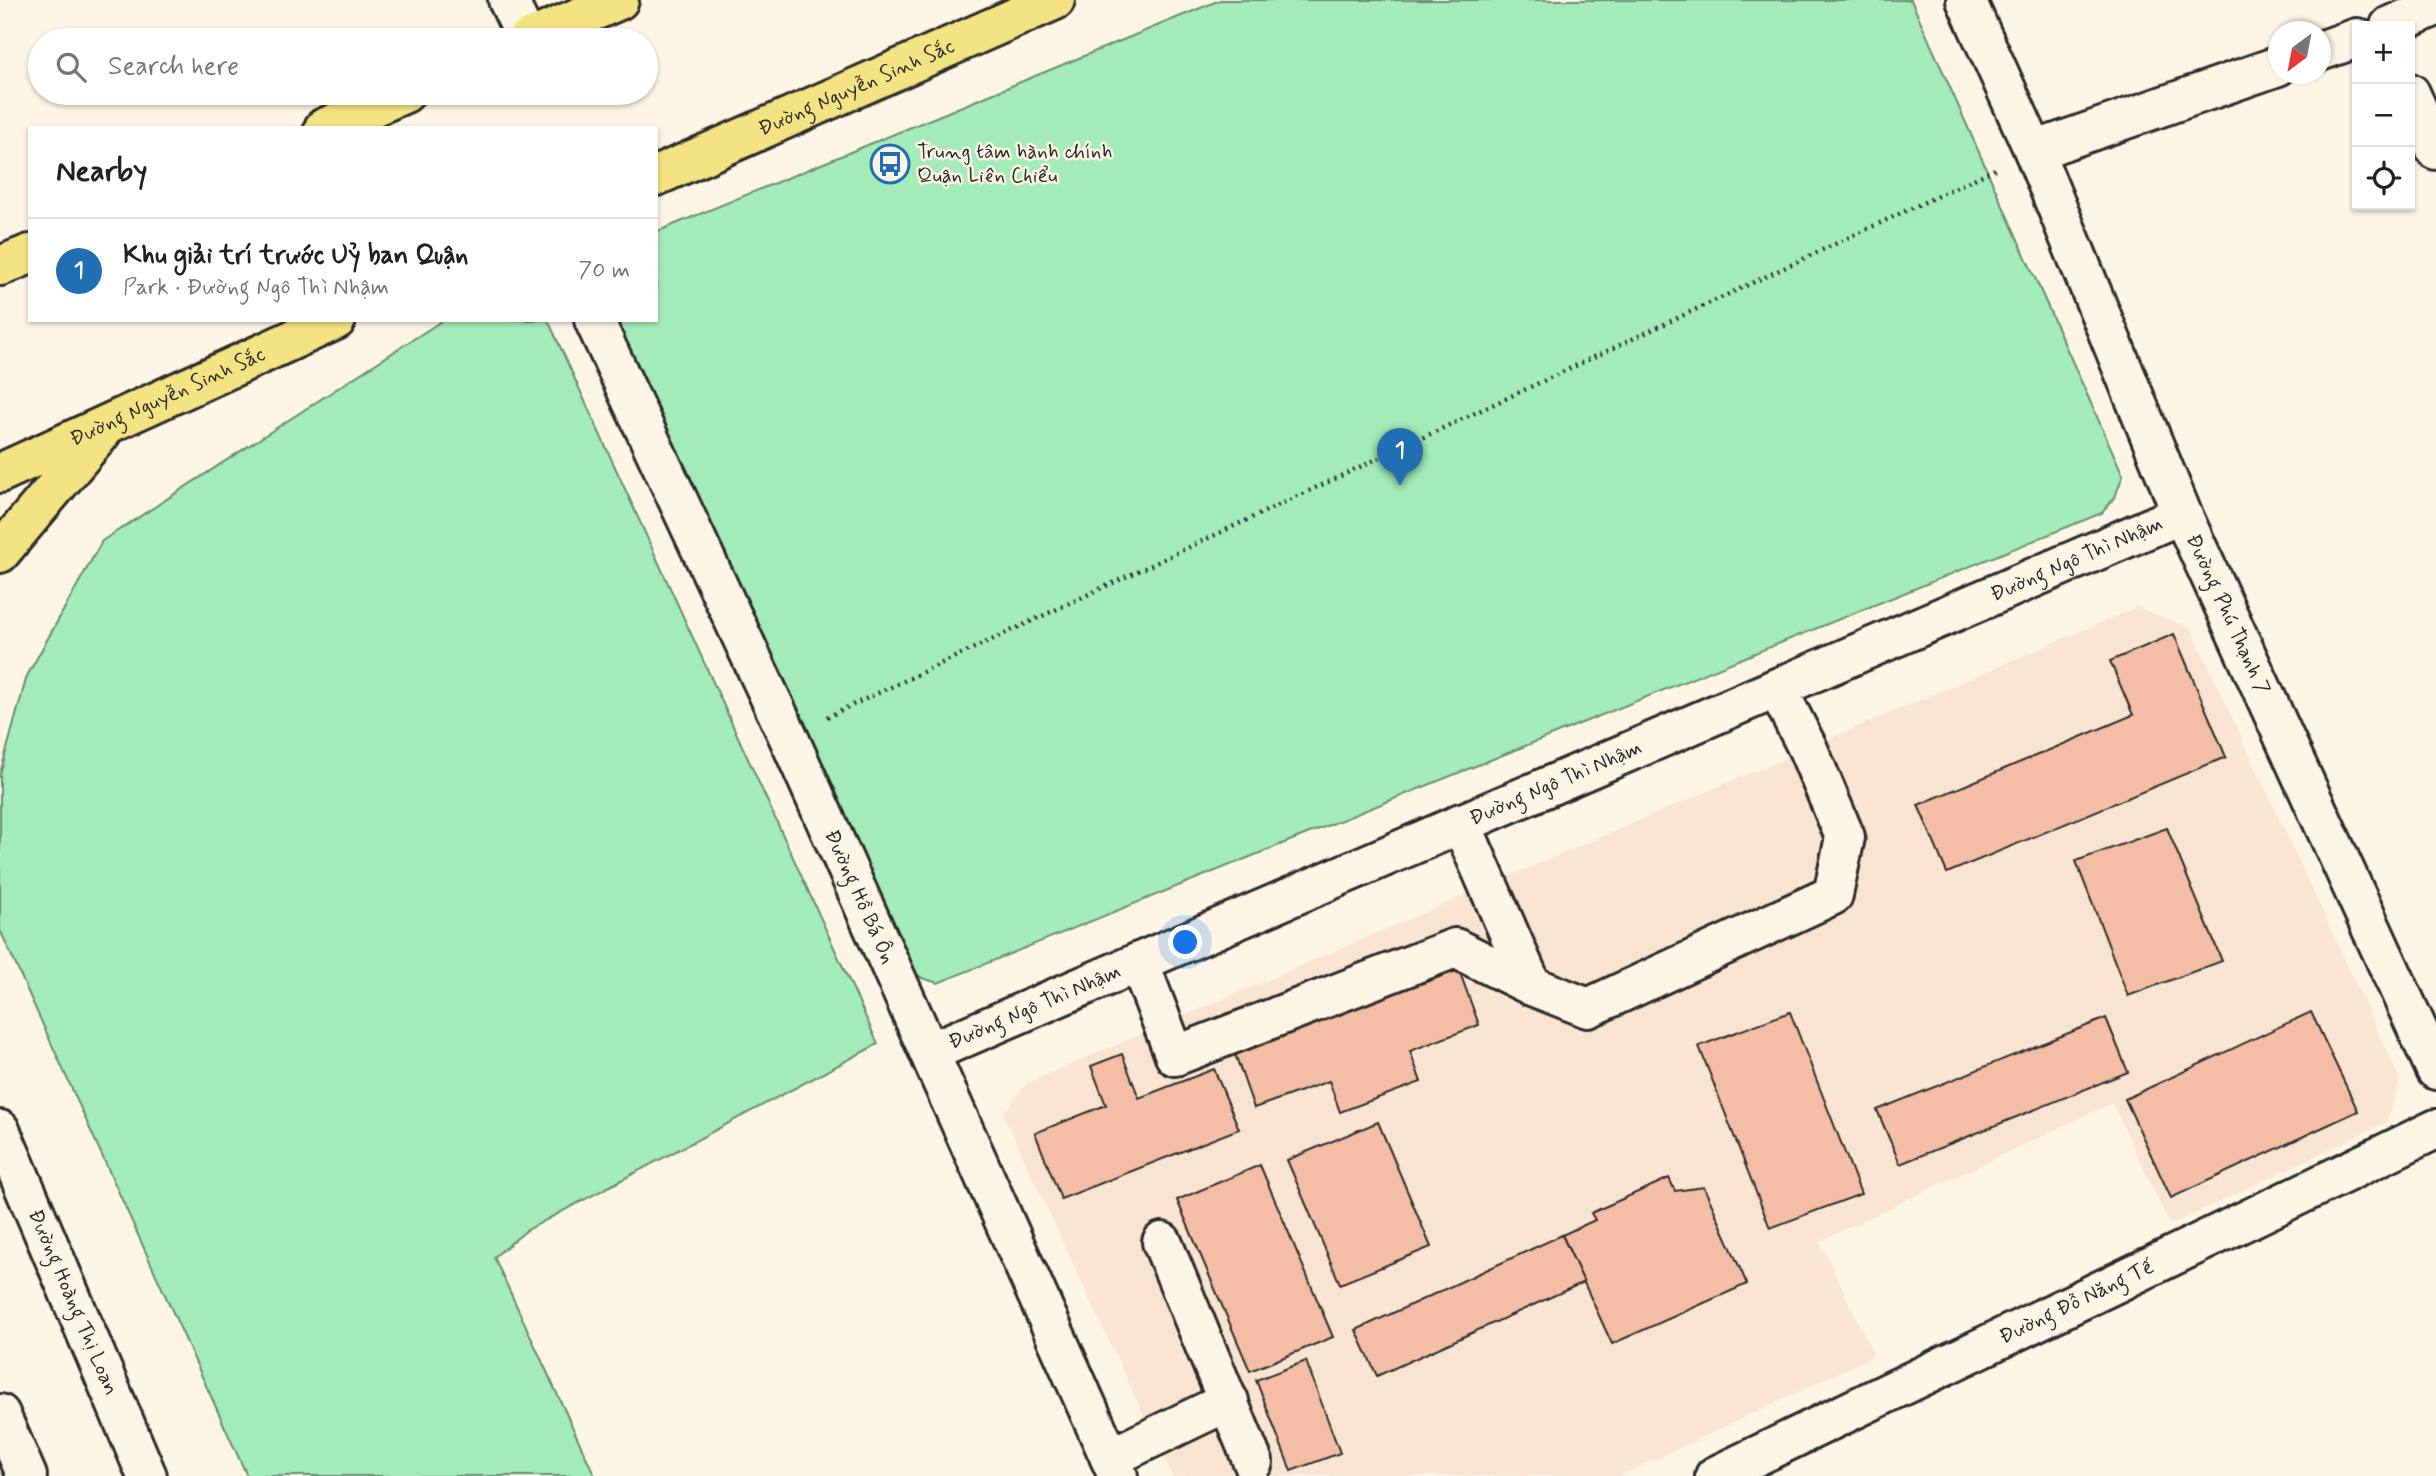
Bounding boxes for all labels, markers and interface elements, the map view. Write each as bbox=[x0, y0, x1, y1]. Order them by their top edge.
north arrow bbox=[2268, 21, 2331, 84]
map controls bbox=[2352, 21, 2415, 210]
button: + bbox=[2352, 21, 2415, 84]
search box bbox=[28, 28, 658, 105]
street label: Đường Nguyễn Sinh Sắc bbox=[754, 32, 959, 143]
icon: search bbox=[52, 48, 90, 86]
text: Search here bbox=[108, 50, 239, 84]
button: − bbox=[2352, 84, 2415, 147]
place label: Trung tâm hành chính Quận Liên Chiểu bbox=[917, 138, 1112, 190]
bus stop icon: Trung tâm hành chính Quận Liên Chiểu bbox=[869, 143, 911, 185]
button: locate bbox=[2352, 147, 2415, 210]
text: Nearby bbox=[56, 152, 147, 191]
text: Khu giải trí trước Uỷ ban Quận bbox=[123, 239, 468, 273]
text: 1 bbox=[74, 256, 84, 286]
text: 70 m bbox=[578, 256, 630, 286]
text: Park · Đường Ngô Thì Nhậm bbox=[123, 273, 389, 303]
street label: Đường Nguyễn Sinh Sắc bbox=[65, 340, 270, 453]
pin: 1 bbox=[1377, 428, 1423, 486]
street label: Đường Ngô Thì Nhậm bbox=[1986, 510, 2167, 609]
street label: Đường Phú Thạnh 7 bbox=[2179, 530, 2277, 699]
street label: Đường Ngô Thì Nhậm bbox=[1465, 734, 1646, 833]
street label: Đường Hồ Bá Ôn bbox=[817, 825, 902, 968]
your location bbox=[1168, 925, 1202, 959]
street label: Đường Ngô Thì Nhậm bbox=[944, 958, 1125, 1056]
street label: Đường Hoàng Thị Loan bbox=[21, 1205, 125, 1399]
street label: Đường Đỗ Năng Tế bbox=[1995, 1253, 2159, 1351]

